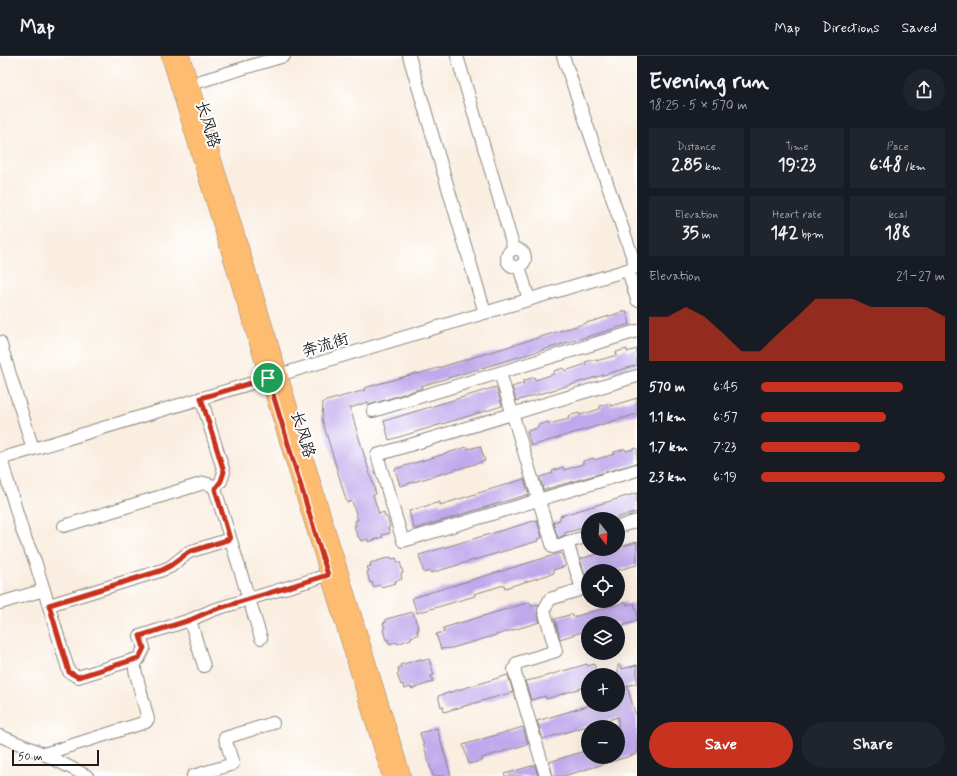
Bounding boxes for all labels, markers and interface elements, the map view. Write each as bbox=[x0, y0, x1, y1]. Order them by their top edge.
text: Map bbox=[20, 15, 55, 40]
text: Map bbox=[774, 19, 800, 37]
text: Directions bbox=[822, 19, 880, 37]
text: Saved bbox=[902, 19, 937, 37]
text: Evening run bbox=[649, 68, 769, 96]
button: share bbox=[903, 69, 945, 111]
text: 18:25 · 5 × 570 m bbox=[649, 97, 748, 114]
street label: 长风路 bbox=[191, 98, 225, 150]
text: Distance bbox=[677, 140, 716, 154]
text: Time bbox=[785, 140, 809, 154]
text: Pace bbox=[887, 140, 909, 154]
text: 2.85 bbox=[672, 154, 702, 176]
text: 19:23 bbox=[778, 154, 816, 176]
text: 6:48 bbox=[870, 154, 902, 176]
text: km bbox=[702, 160, 721, 174]
text: /km bbox=[902, 160, 926, 174]
text: Elevation bbox=[675, 208, 718, 222]
text: Heart rate bbox=[772, 208, 822, 222]
text: kcal bbox=[888, 208, 907, 222]
text: 35 bbox=[682, 222, 699, 244]
text: 142 bbox=[770, 222, 798, 244]
text: 188 bbox=[885, 222, 911, 244]
text: m bbox=[699, 228, 711, 242]
text: bpm bbox=[798, 228, 824, 242]
text: Elevation bbox=[649, 268, 700, 285]
text: 21–27 m bbox=[896, 268, 945, 285]
street label: 奔流街 bbox=[299, 328, 351, 362]
pin bbox=[251, 361, 285, 395]
icon: arrive bbox=[257, 367, 279, 389]
text: 570 m bbox=[649, 379, 685, 396]
text: 6:45 bbox=[713, 379, 738, 396]
street label: 长风路 bbox=[286, 408, 320, 460]
text: 1.1 km bbox=[649, 409, 686, 426]
text: 6:57 bbox=[713, 409, 737, 426]
text: 1.7 km bbox=[649, 439, 688, 456]
text: 7:23 bbox=[713, 439, 736, 456]
text: 2.3 km bbox=[649, 469, 686, 486]
text: 6:19 bbox=[713, 469, 737, 486]
north arrow bbox=[581, 512, 625, 556]
map controls bbox=[581, 512, 625, 764]
button: locate bbox=[581, 564, 625, 608]
button: layers bbox=[581, 616, 625, 660]
button: + bbox=[581, 668, 625, 712]
button: − bbox=[581, 720, 625, 764]
button: Save bbox=[649, 722, 793, 768]
button: Share bbox=[801, 722, 945, 768]
scale bar bbox=[12, 748, 99, 767]
text: 50 m bbox=[18, 750, 43, 764]

